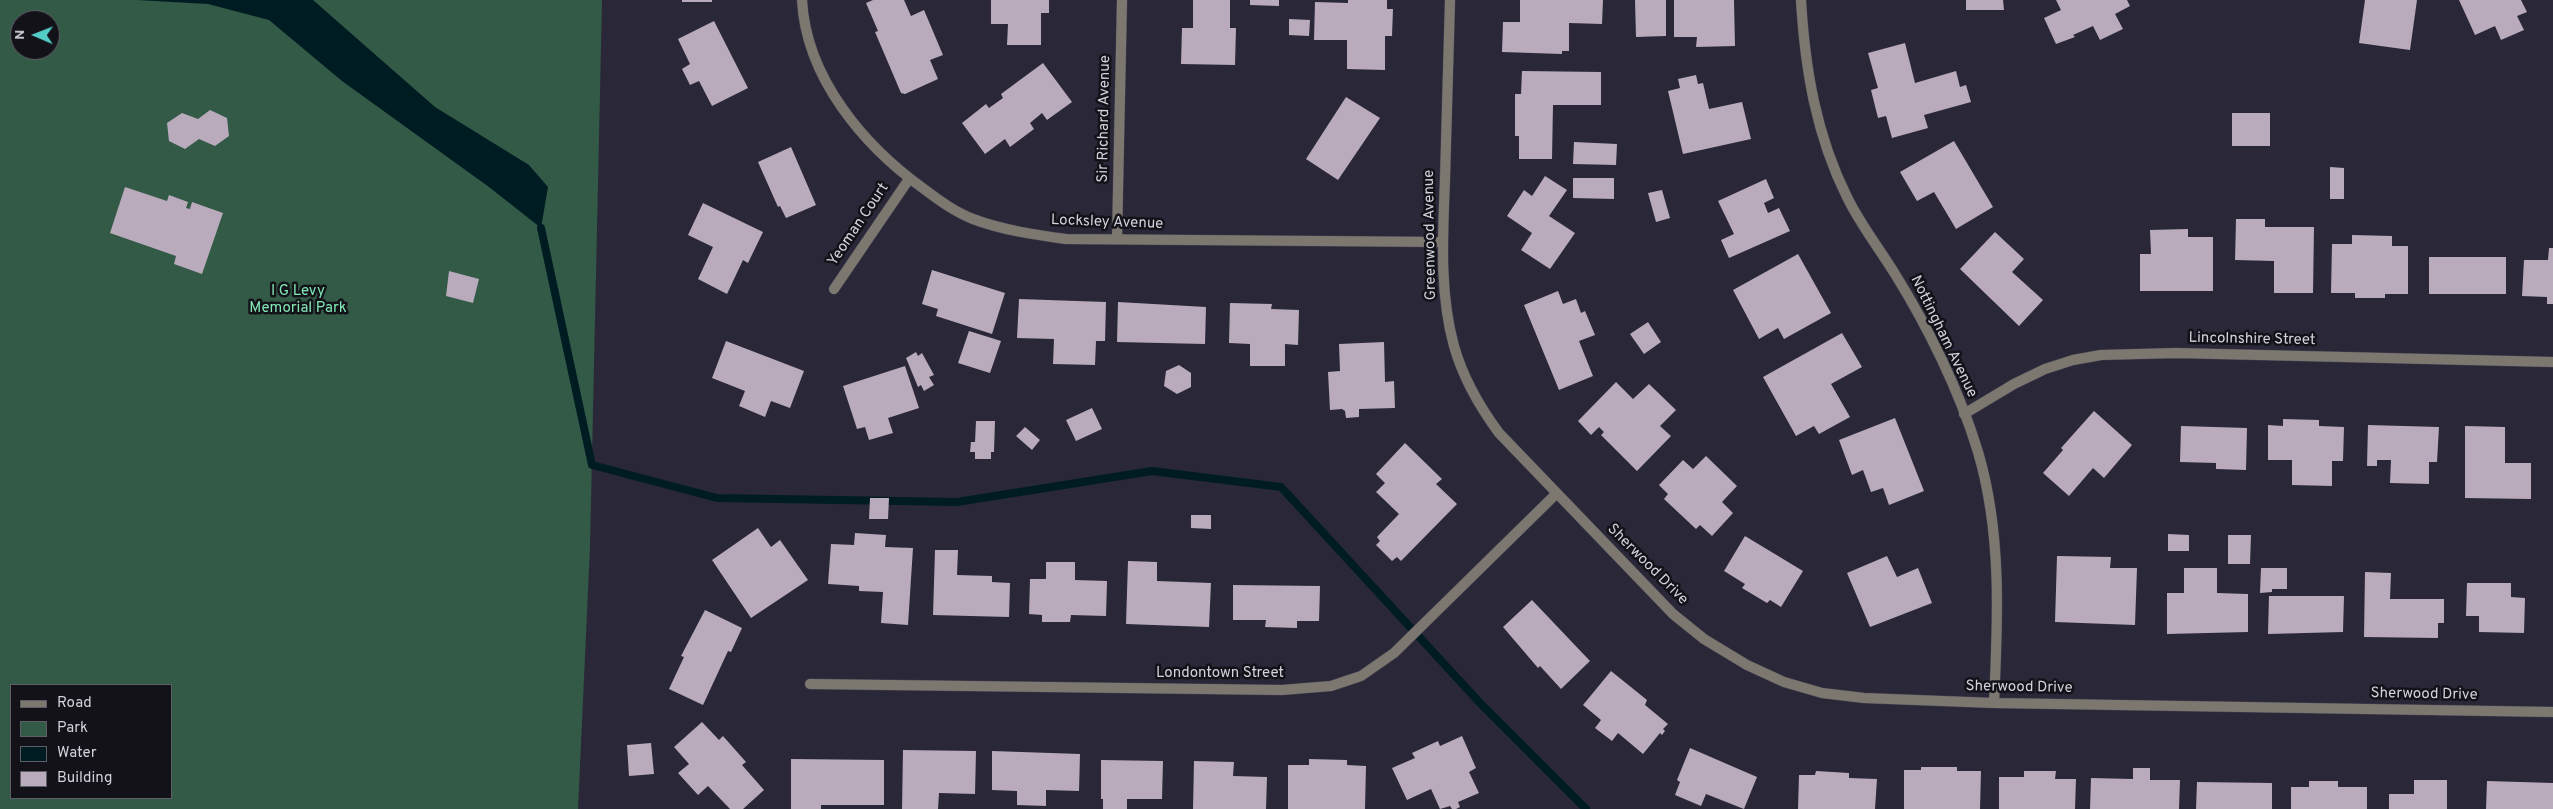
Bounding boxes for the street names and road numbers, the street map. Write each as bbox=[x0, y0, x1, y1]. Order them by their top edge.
street label: Sir Richard Avenue bbox=[1095, 55, 1115, 183]
street label: Greenwood Avenue bbox=[1421, 170, 1441, 300]
street label: Yeoman Court bbox=[825, 180, 893, 270]
street label: Locksley Avenue bbox=[1050, 212, 1164, 234]
street label: Nottingham Avenue bbox=[1906, 273, 1980, 401]
street label: Lincolnshire Street bbox=[2188, 330, 2316, 350]
street label: Sherwood Drive bbox=[1603, 521, 1691, 609]
street label: Londontown Street bbox=[1156, 665, 1284, 683]
street label: Sherwood Drive bbox=[1965, 678, 2073, 698]
street label: Sherwood Drive bbox=[2370, 685, 2478, 705]

